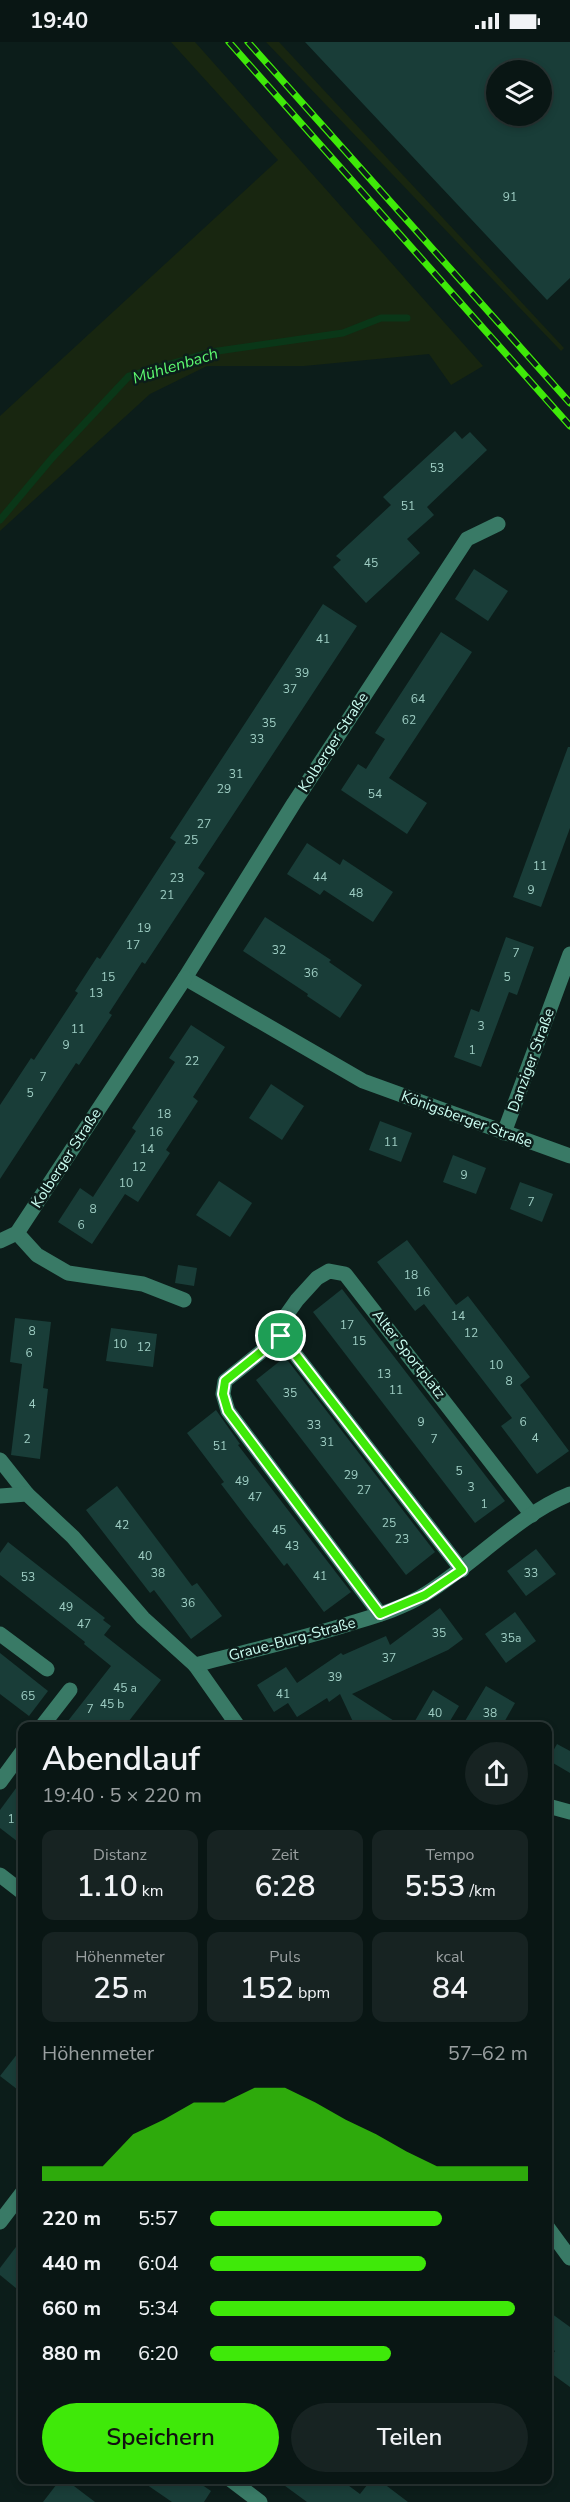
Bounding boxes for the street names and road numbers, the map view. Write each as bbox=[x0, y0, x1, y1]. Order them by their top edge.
street label: Kolberger Straße bbox=[293, 688, 373, 796]
street label: Danziger Straße bbox=[503, 1005, 559, 1115]
street label: Königsberger Straße bbox=[399, 1086, 535, 1152]
street label: Kolberger Straße bbox=[26, 1104, 106, 1212]
street label: Alter Sportplatz bbox=[368, 1305, 450, 1403]
street label: Graue-Burg-Straße bbox=[226, 1612, 358, 1666]

